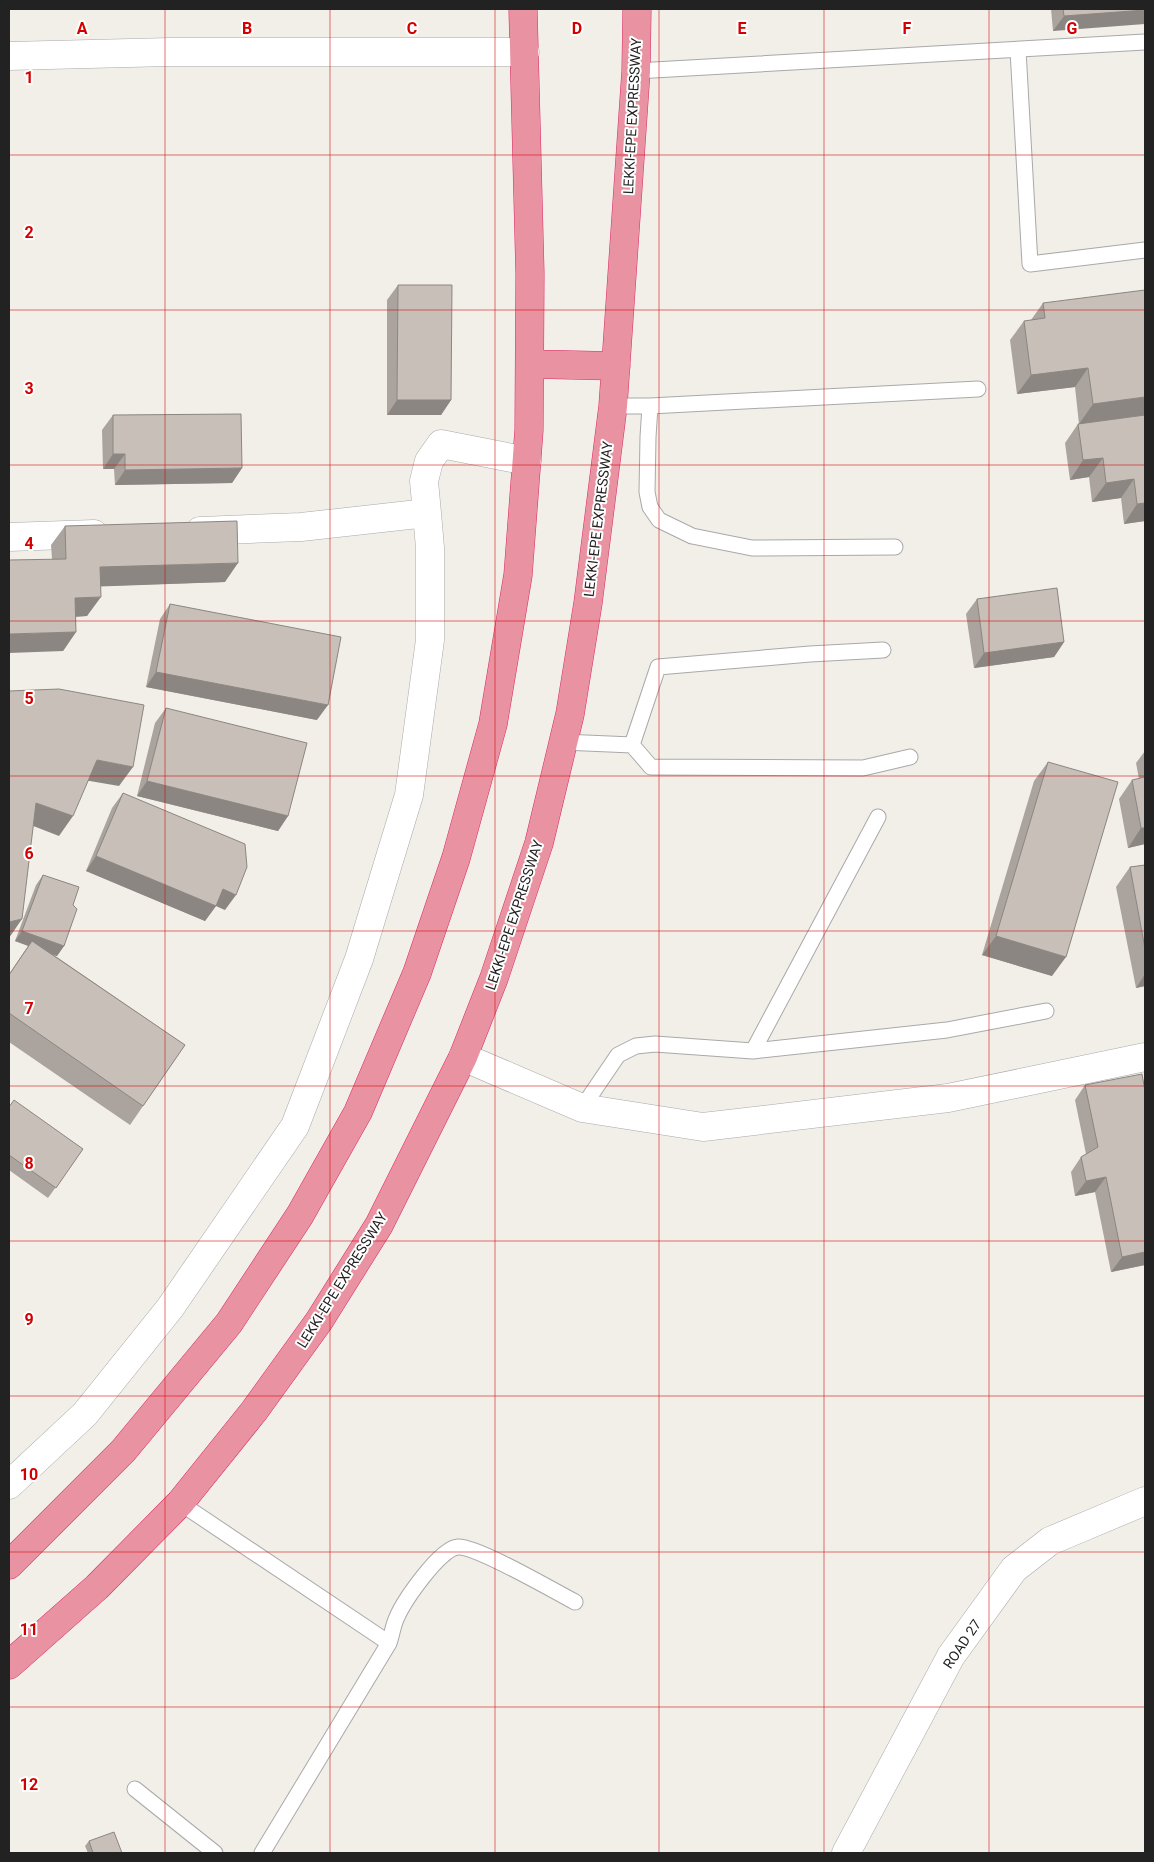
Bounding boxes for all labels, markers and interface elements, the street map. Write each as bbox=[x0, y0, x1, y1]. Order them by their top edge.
text: A bbox=[77, 19, 88, 38]
text: B bbox=[242, 19, 252, 38]
text: C bbox=[407, 19, 417, 38]
text: D bbox=[572, 19, 582, 38]
text: E bbox=[738, 19, 747, 38]
text: F bbox=[903, 19, 912, 38]
text: G bbox=[1067, 19, 1078, 38]
street label: LEKKI-EPE EXPRESSWAY bbox=[620, 37, 644, 195]
text: 1 bbox=[24, 68, 34, 87]
text: 2 bbox=[24, 223, 34, 242]
text: 3 bbox=[24, 379, 34, 398]
street label: LEKKI-EPE EXPRESSWAY bbox=[581, 440, 616, 598]
text: 4 bbox=[24, 534, 34, 553]
text: 5 bbox=[24, 689, 34, 708]
street label: LEKKI-EPE EXPRESSWAY bbox=[482, 837, 546, 992]
text: 6 bbox=[24, 844, 34, 863]
text: 7 bbox=[24, 999, 34, 1018]
text: 8 bbox=[24, 1154, 34, 1173]
street label: LEKKI-EPE EXPRESSWAY bbox=[294, 1209, 391, 1351]
text: 9 bbox=[24, 1310, 34, 1329]
text: 10 bbox=[20, 1465, 38, 1484]
street label: ROAD 27 bbox=[940, 1616, 984, 1672]
text: 11 bbox=[20, 1620, 38, 1639]
text: 12 bbox=[20, 1775, 38, 1794]

